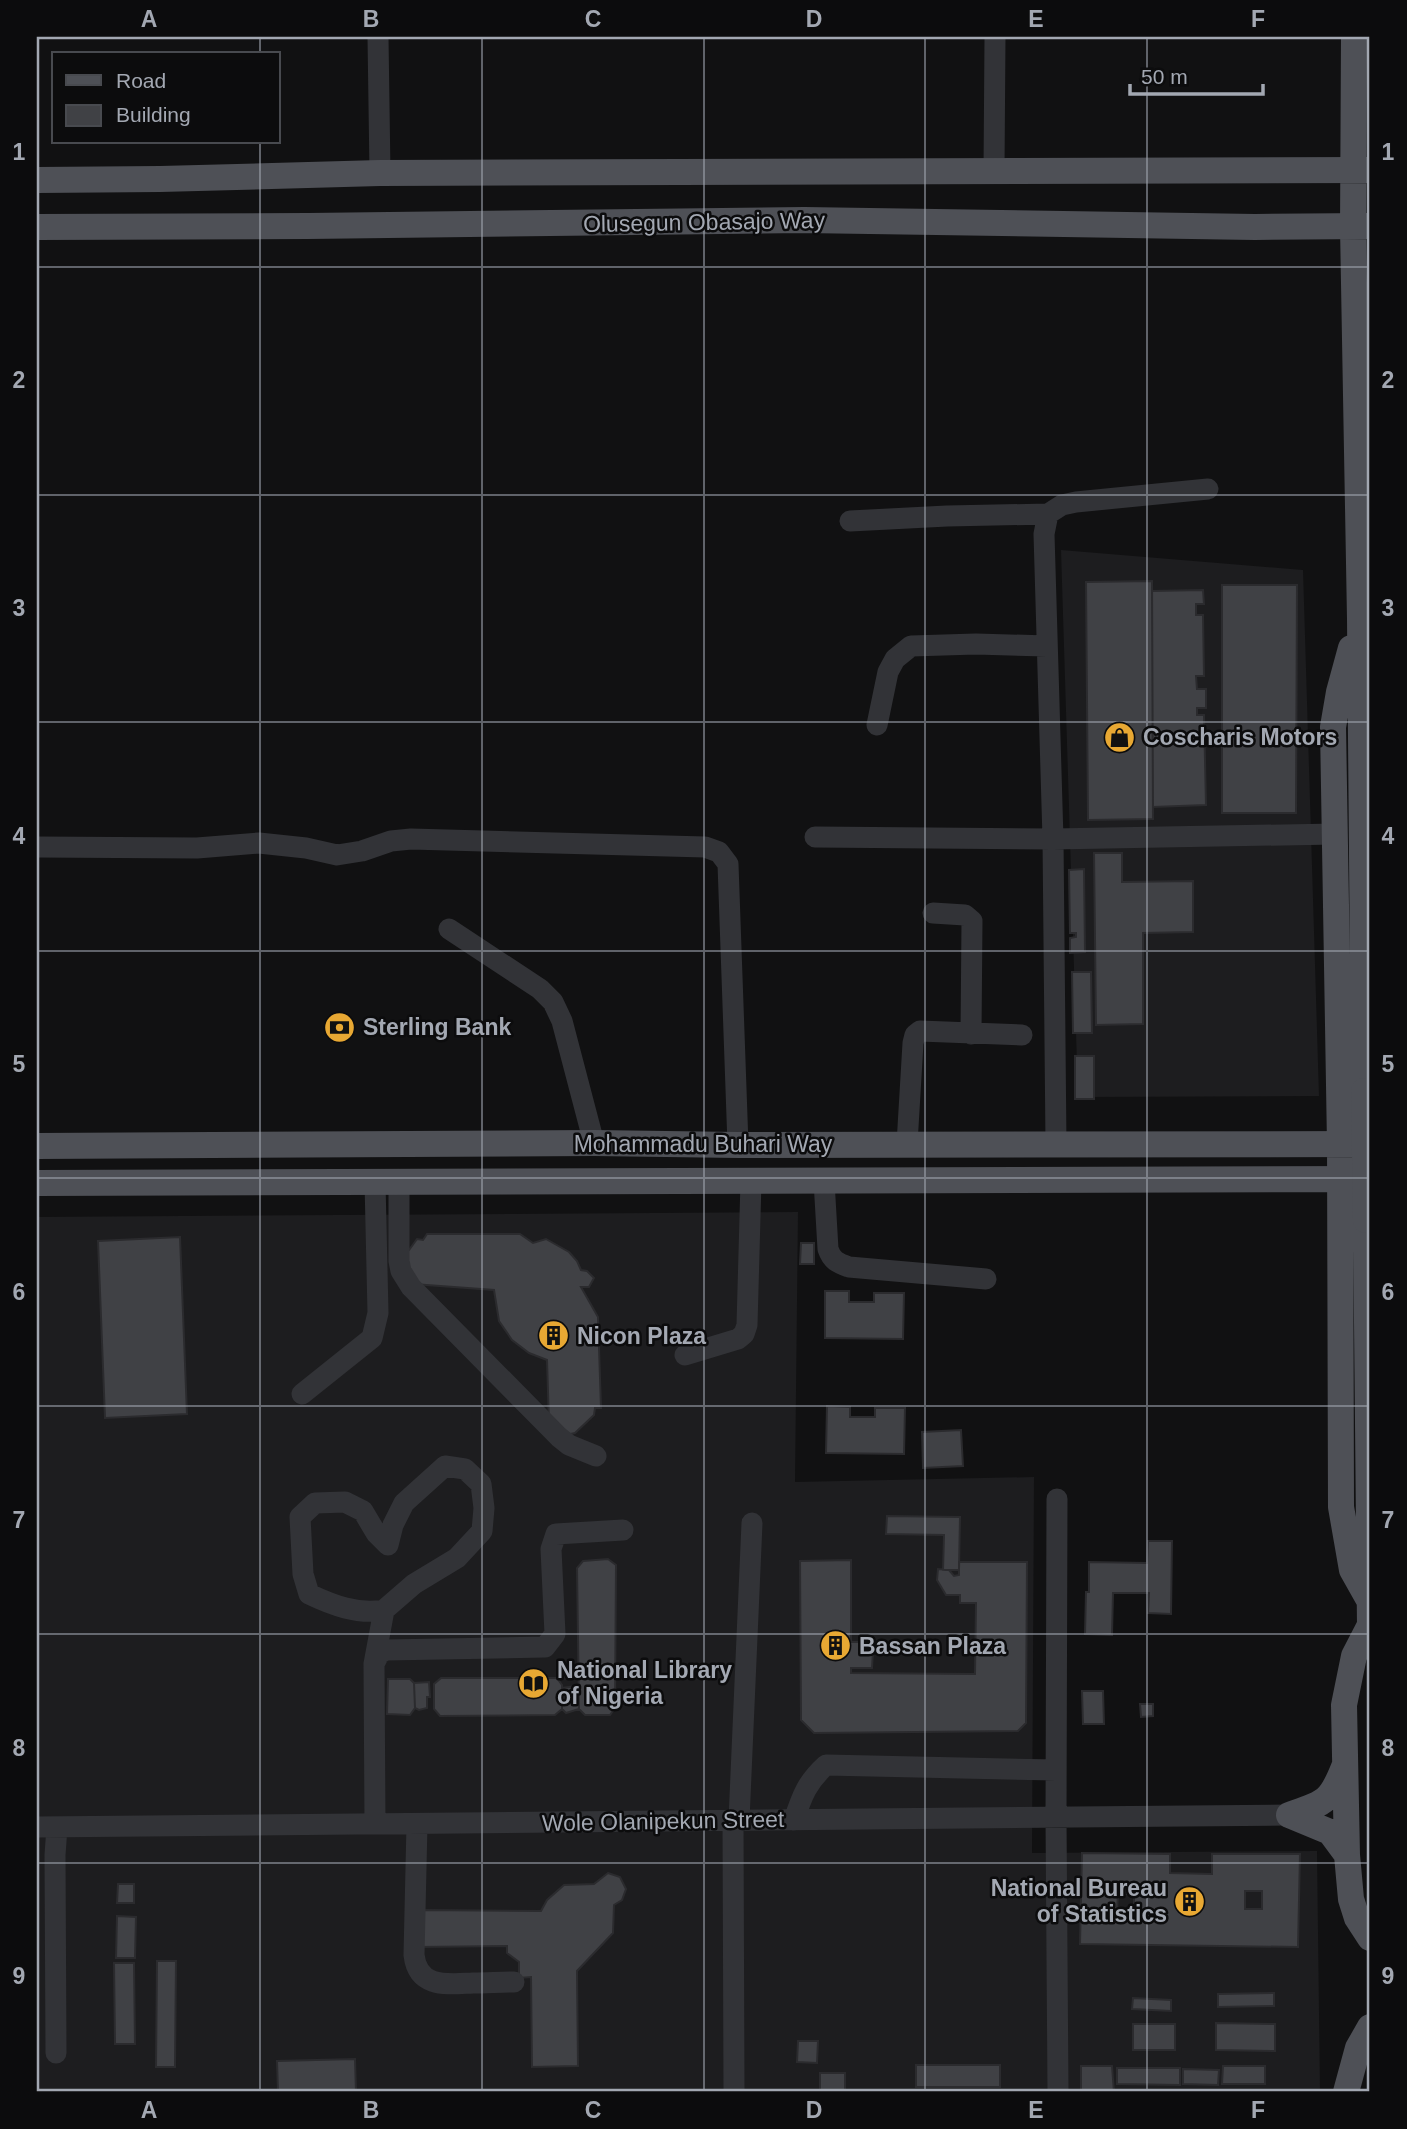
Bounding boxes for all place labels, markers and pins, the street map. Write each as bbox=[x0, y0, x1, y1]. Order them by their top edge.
shop icon: Coscharis Motors bbox=[1103, 720, 1137, 754]
place label: Coscharis Motors bbox=[1143, 724, 1337, 750]
bank icon: Sterling Bank bbox=[323, 1010, 357, 1044]
place label: Sterling Bank bbox=[363, 1014, 511, 1040]
building icon: Nicon Plaza bbox=[537, 1319, 571, 1353]
place label: Nicon Plaza bbox=[577, 1323, 706, 1349]
building icon: Bassan Plaza bbox=[819, 1629, 853, 1663]
place label: Bassan Plaza bbox=[859, 1633, 1006, 1659]
place label: National Library of Nigeria bbox=[557, 1657, 732, 1709]
library icon: National Library of Nigeria bbox=[517, 1666, 551, 1700]
place label: National Bureau of Statistics bbox=[991, 1875, 1167, 1927]
building icon: National Bureau of Statistics bbox=[1173, 1884, 1207, 1918]

